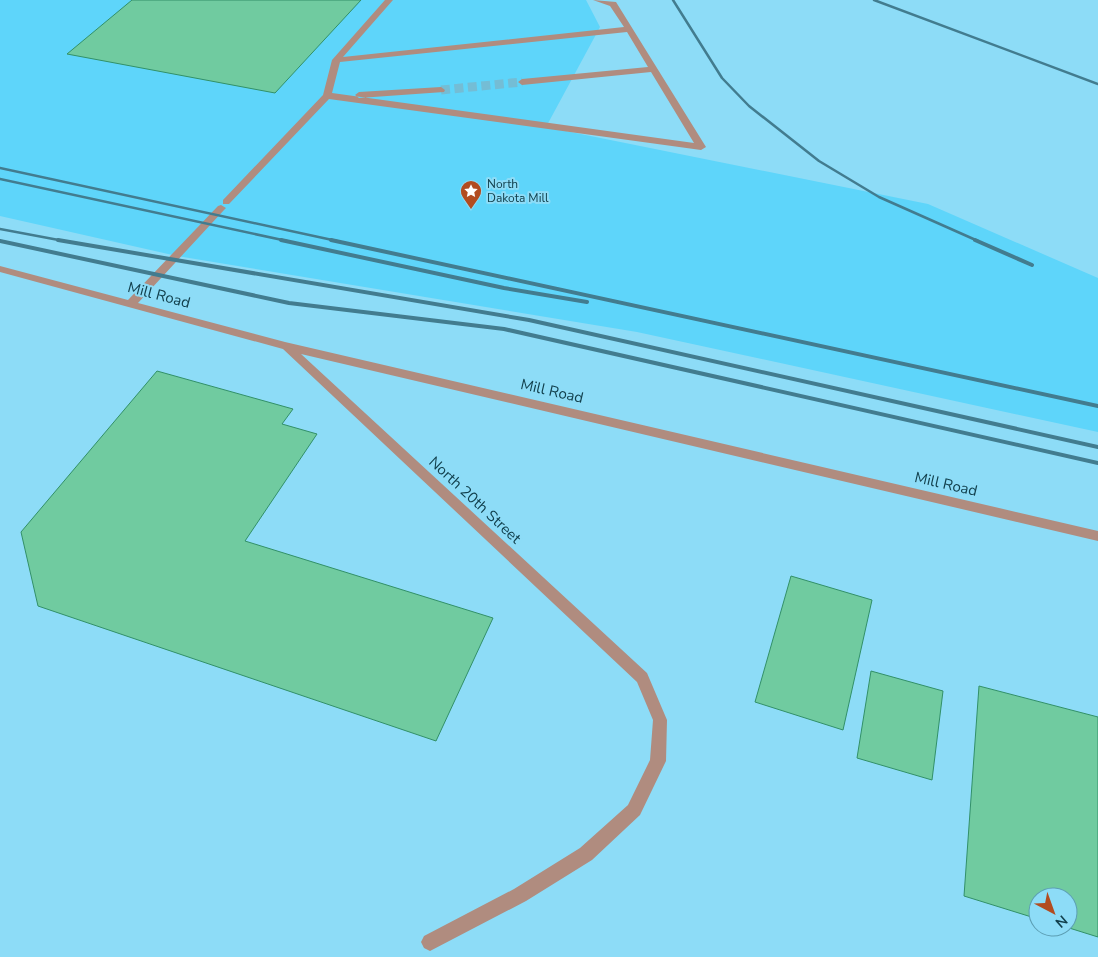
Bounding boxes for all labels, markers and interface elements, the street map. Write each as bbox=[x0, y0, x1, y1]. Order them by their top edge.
place label: North Dakota Mill bbox=[487, 176, 549, 206]
place icon: North Dakota Mill bbox=[459, 179, 483, 210]
street label: Mill Road bbox=[126, 277, 192, 313]
street label: Mill Road bbox=[519, 374, 585, 408]
street label: North 20th Street bbox=[425, 452, 526, 549]
street label: Mill Road bbox=[913, 467, 979, 501]
north arrow bbox=[1028, 887, 1078, 937]
text: N bbox=[1051, 911, 1071, 932]

